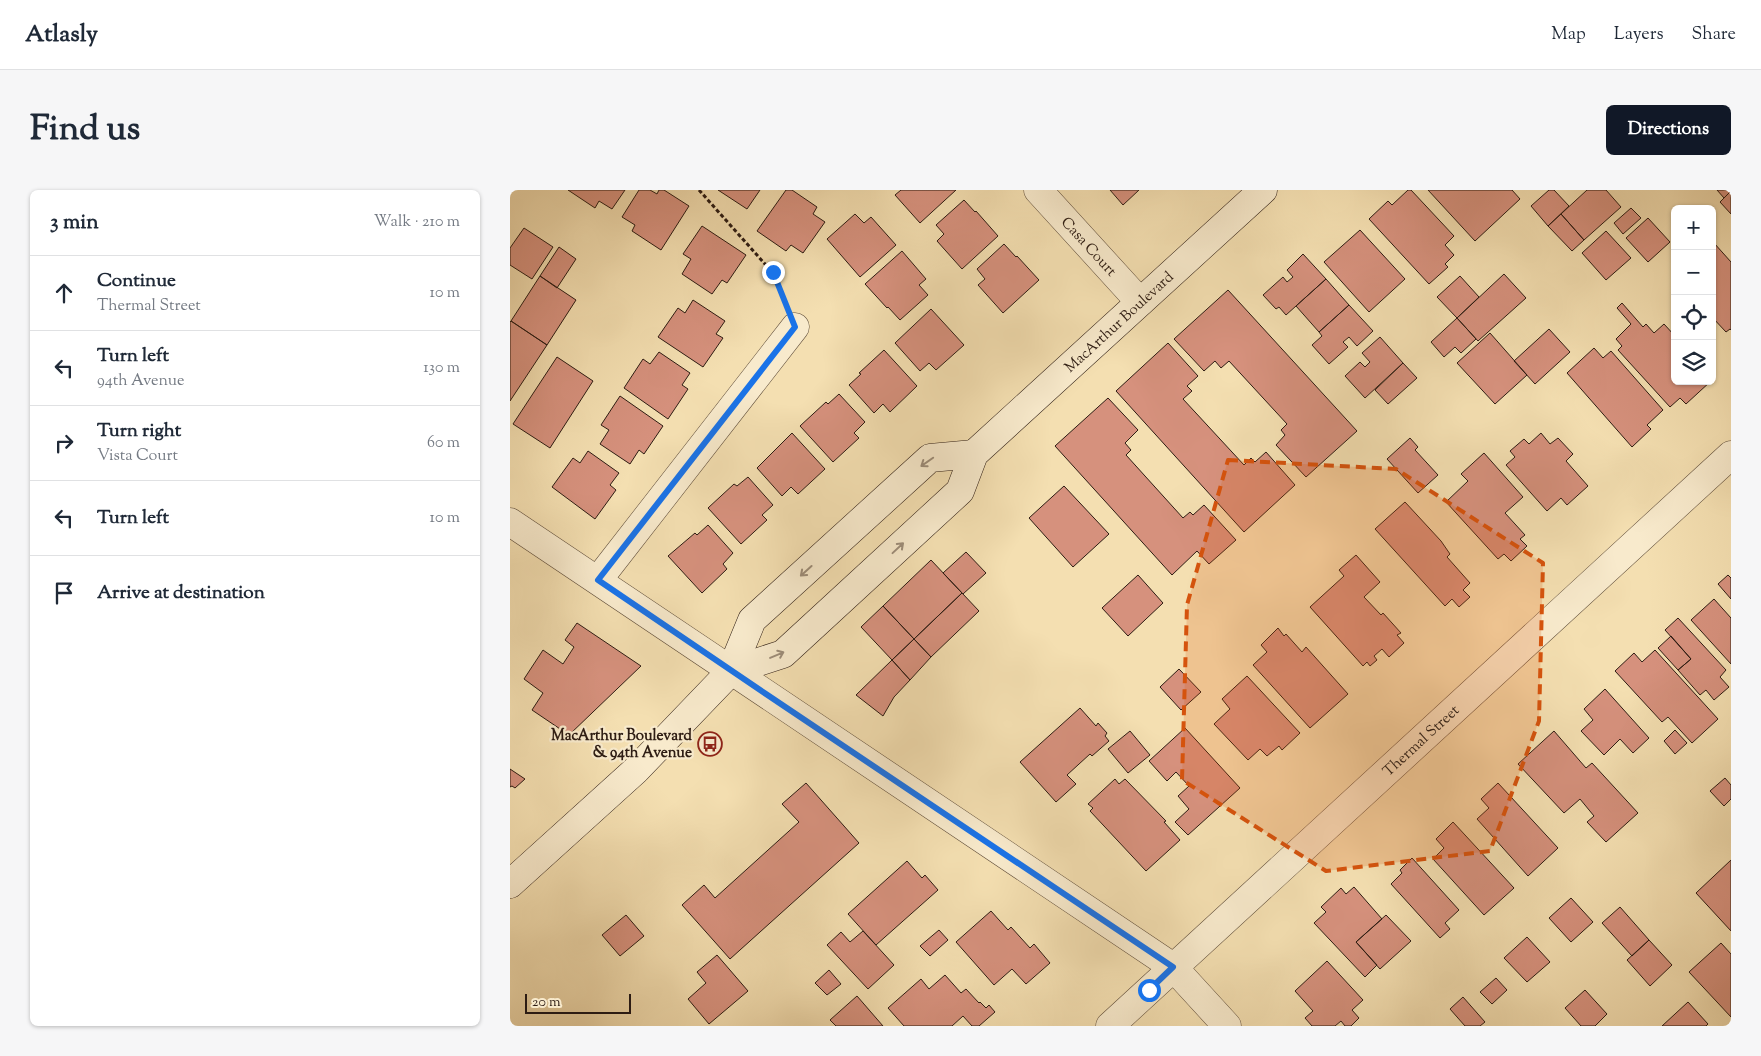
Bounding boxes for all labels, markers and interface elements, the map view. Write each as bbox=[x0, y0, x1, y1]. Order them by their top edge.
text: Atlasly bbox=[25, 18, 98, 52]
text: Map bbox=[1551, 22, 1586, 48]
text: Layers bbox=[1614, 22, 1664, 48]
text: Share bbox=[1692, 22, 1736, 48]
text: Find us bbox=[30, 105, 140, 156]
button: Directions bbox=[1606, 105, 1731, 155]
map controls bbox=[1671, 205, 1716, 385]
button: + bbox=[1671, 205, 1716, 250]
text: 3 min bbox=[50, 208, 99, 238]
text: Walk · 210 m bbox=[374, 211, 460, 234]
street label: Casa Court bbox=[1055, 213, 1121, 282]
button: − bbox=[1671, 250, 1716, 295]
route end bbox=[762, 261, 785, 284]
street label: MacArthur Boulevard bbox=[1061, 267, 1179, 378]
text: Continue bbox=[97, 268, 176, 295]
icon: ahead bbox=[50, 279, 78, 307]
text: 10 m bbox=[430, 282, 460, 305]
text: Thermal Street bbox=[97, 295, 201, 318]
button: locate bbox=[1671, 295, 1716, 340]
button: layers bbox=[1671, 340, 1716, 385]
text: Turn left bbox=[97, 343, 169, 370]
icon: left bbox=[50, 354, 78, 382]
text: 130 m bbox=[423, 357, 460, 380]
text: 94th Avenue bbox=[97, 370, 184, 393]
text: Turn right bbox=[97, 418, 181, 445]
icon: right bbox=[50, 429, 78, 457]
text: 60 m bbox=[427, 432, 460, 455]
text: Vista Court bbox=[97, 445, 178, 468]
one-way arrow bbox=[920, 457, 934, 467]
icon: left bbox=[50, 504, 78, 532]
text: Turn left bbox=[97, 505, 169, 532]
text: 10 m bbox=[430, 507, 460, 530]
one-way arrow bbox=[892, 542, 905, 554]
one-way arrow bbox=[800, 565, 813, 577]
icon: arrive bbox=[50, 579, 78, 607]
text: Arrive at destination bbox=[97, 580, 265, 607]
one-way arrow bbox=[769, 650, 784, 659]
street label: Thermal Street bbox=[1379, 701, 1465, 782]
place label: MacArthur Boulevard & 94th Avenue bbox=[551, 726, 693, 764]
bus stop icon: MacArthur Boulevard & 94th Avenue bbox=[697, 731, 723, 757]
route start bbox=[1138, 979, 1161, 1002]
scale bar bbox=[525, 991, 631, 1014]
text: 20 m bbox=[532, 993, 561, 1013]

